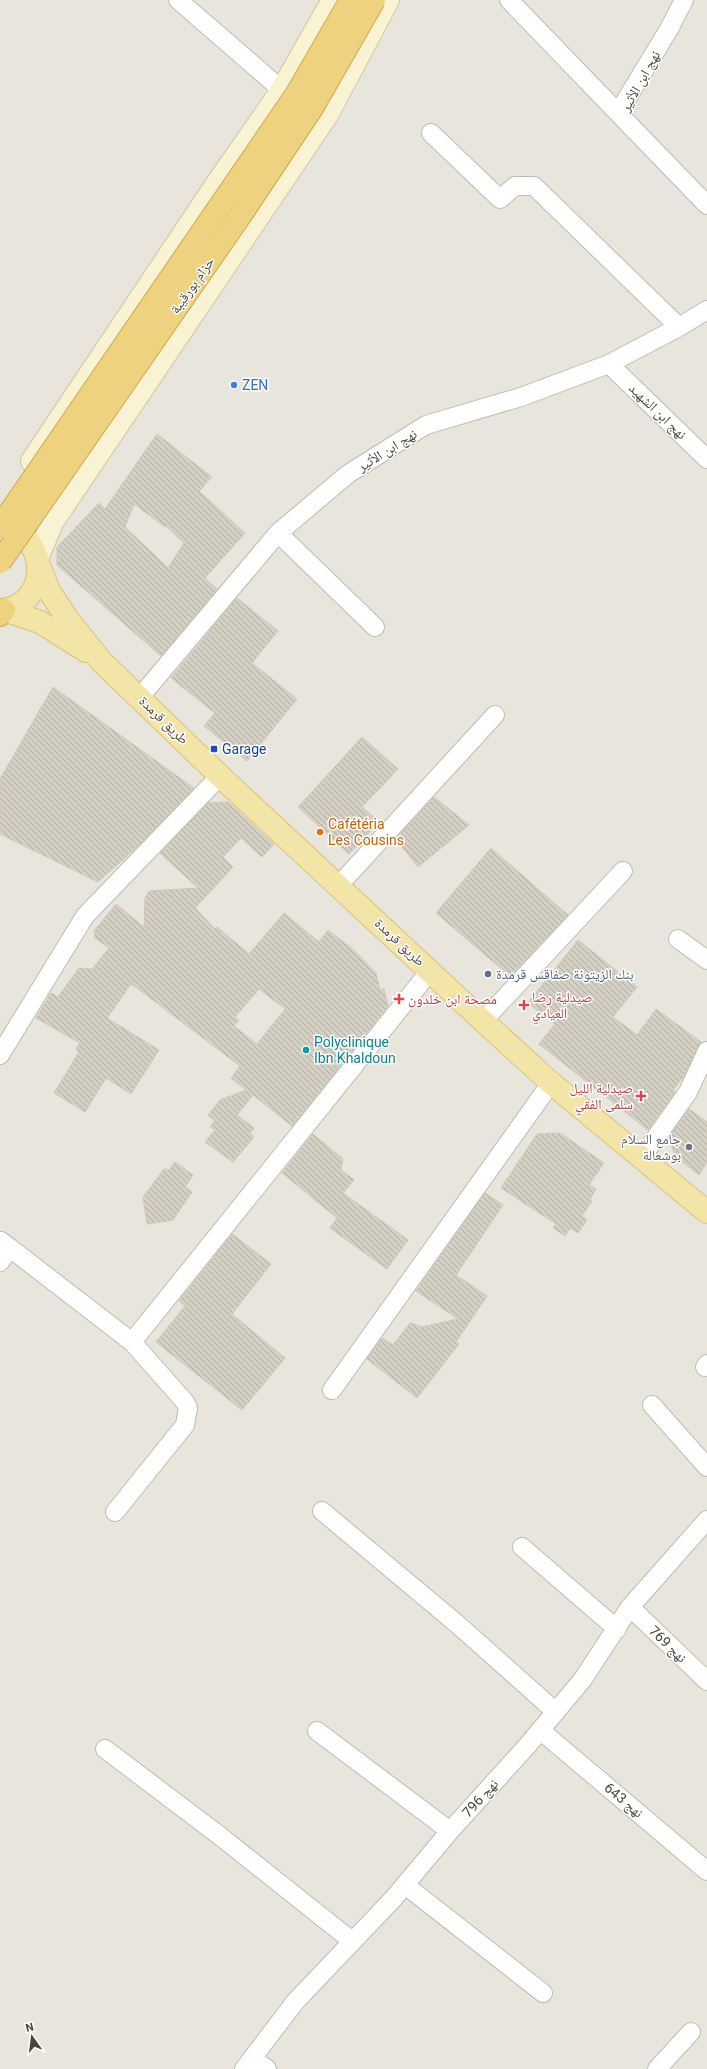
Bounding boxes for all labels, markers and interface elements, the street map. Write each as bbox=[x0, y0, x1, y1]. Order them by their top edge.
street label: نهج ابن الأثير bbox=[616, 48, 665, 116]
street label: حزام بورقيبة bbox=[167, 254, 219, 318]
place label: ZEN bbox=[242, 377, 268, 393]
marker: ZEN bbox=[229, 380, 239, 390]
street label: نهج ابن الشهيد bbox=[625, 380, 690, 444]
street label: نهج ابن الأثير bbox=[354, 425, 421, 477]
street label: طريق قرمدة bbox=[135, 693, 192, 749]
place label: Garage bbox=[222, 741, 267, 757]
marker: Garage bbox=[209, 744, 219, 754]
place label: Cafétéria Les Cousins bbox=[328, 816, 404, 848]
marker: Cafétéria Les Cousins bbox=[315, 827, 325, 837]
street label: طريق قرمدة bbox=[370, 915, 428, 971]
place label: بنك الزيتونة صفاقس قرمدة bbox=[496, 966, 634, 983]
marker: بنك الزيتونة صفاقس قرمدة bbox=[483, 969, 493, 979]
place label: صيدلية رضا العيادي bbox=[532, 989, 592, 1025]
place label: مصحة ابن خلدون bbox=[408, 991, 497, 1008]
marker: مصحة ابن خلدون bbox=[393, 993, 405, 1005]
marker: صيدلية رضا العيادي bbox=[519, 1000, 529, 1010]
place label: Polyclinique Ibn Khaldoun bbox=[314, 1034, 396, 1066]
marker: Polyclinique Ibn Khaldoun bbox=[301, 1045, 311, 1055]
place label: صيدلية الليل سلمى الفقي bbox=[569, 1080, 633, 1116]
marker: صيدلية الليل سلمى الفقي bbox=[636, 1091, 646, 1101]
place label: جامع السلام بوشعالة bbox=[621, 1131, 681, 1164]
marker: جامع السلام بوشعالة bbox=[684, 1142, 694, 1152]
street label: نهج 769 bbox=[645, 1622, 690, 1667]
street label: نهج 796 bbox=[459, 1776, 503, 1822]
street label: نهج 643 bbox=[600, 1779, 647, 1822]
north arrow bbox=[12, 2017, 52, 2057]
text: N bbox=[24, 2020, 35, 2035]

